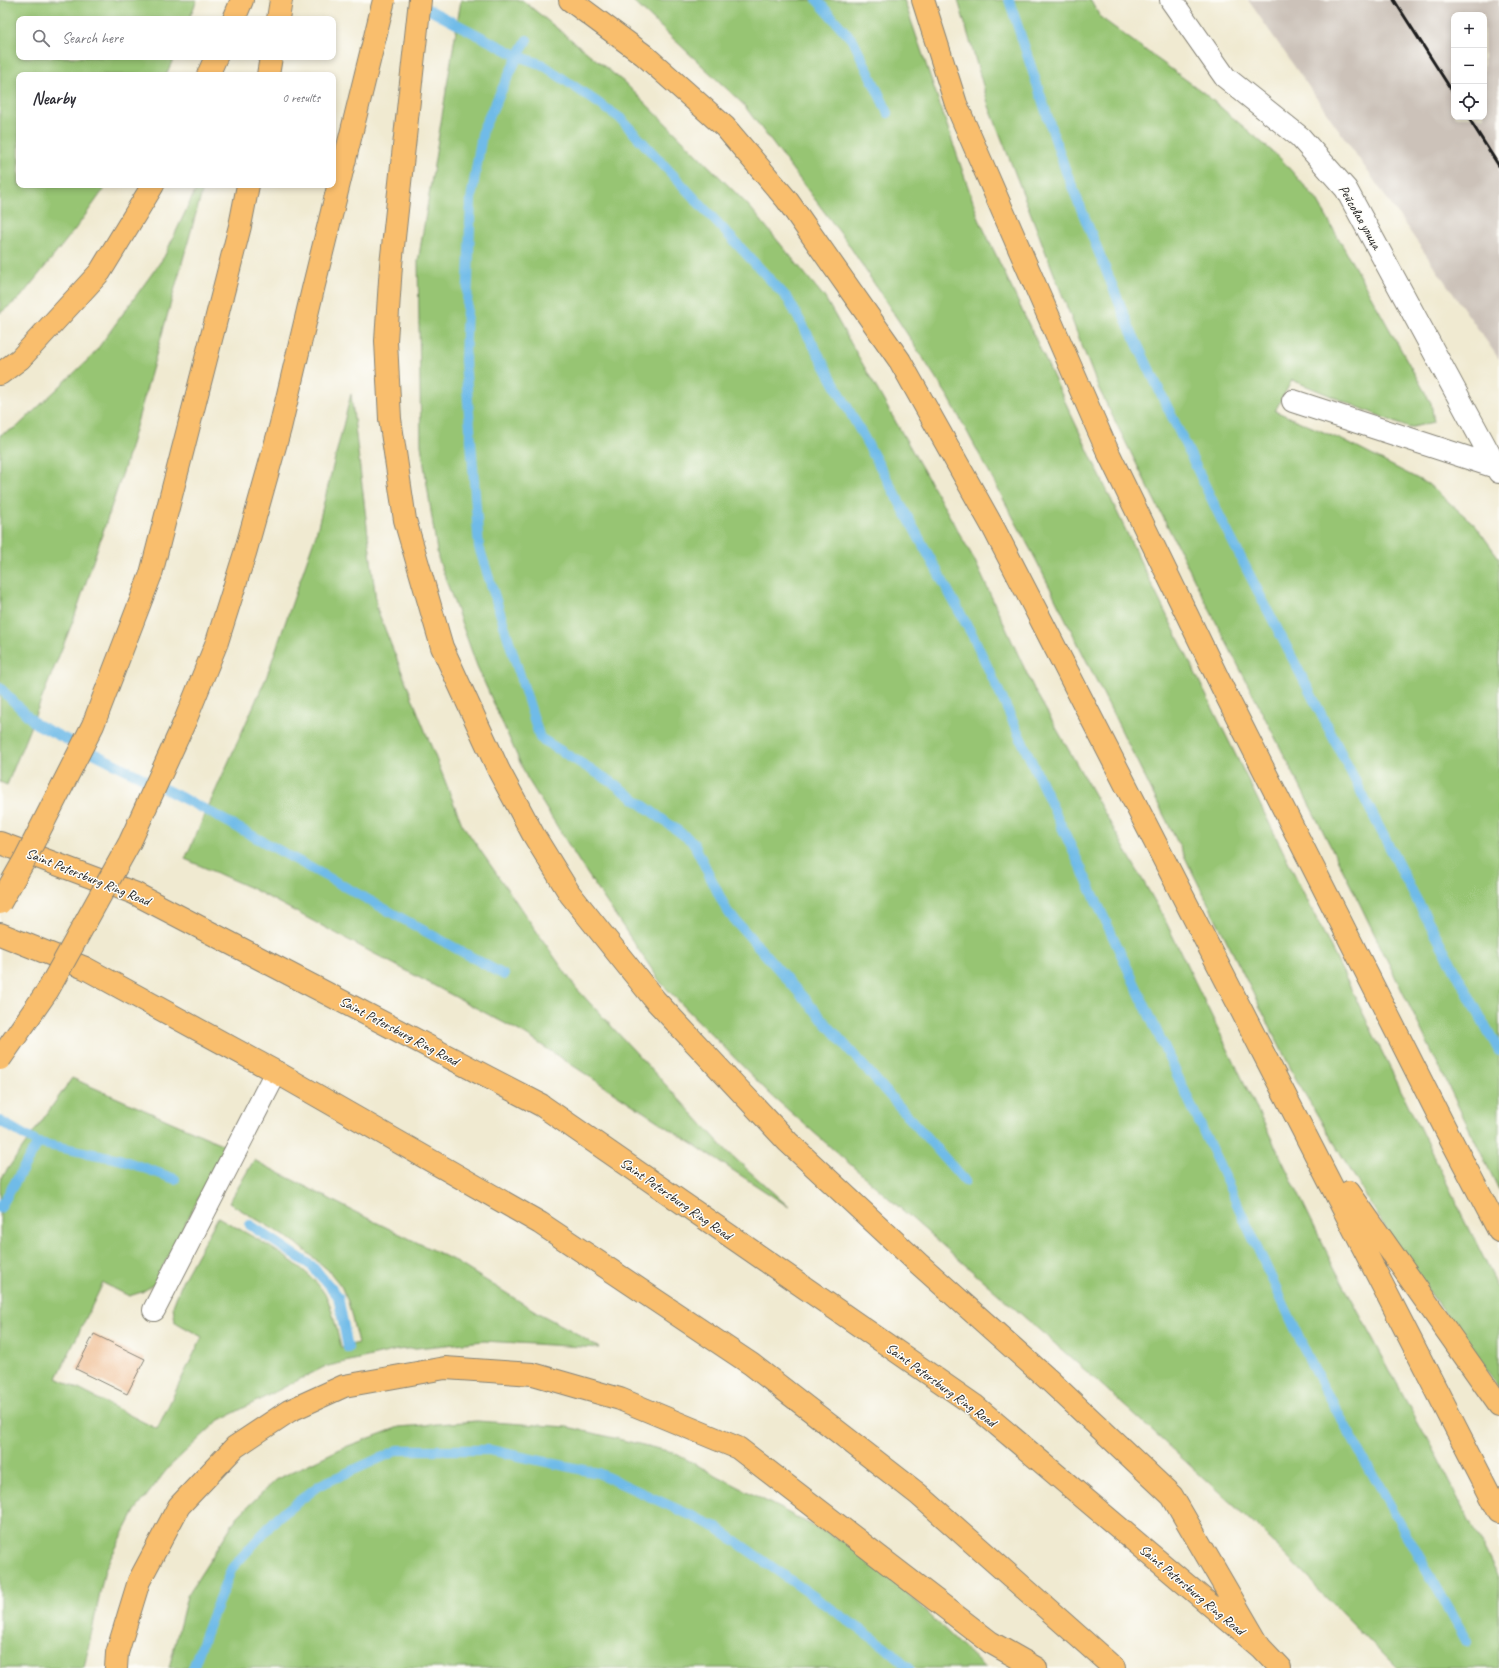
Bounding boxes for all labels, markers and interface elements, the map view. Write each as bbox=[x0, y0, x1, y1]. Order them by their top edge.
map controls bbox=[1451, 12, 1487, 120]
button: + bbox=[1451, 12, 1487, 48]
search box bbox=[16, 16, 336, 60]
icon: search bbox=[30, 27, 52, 49]
text: Search here bbox=[62, 29, 123, 48]
button: − bbox=[1451, 48, 1487, 84]
button: locate bbox=[1451, 84, 1487, 120]
text: Nearby bbox=[32, 88, 75, 109]
text: 0 results bbox=[282, 90, 320, 106]
street label: Рейсовая улица bbox=[1335, 182, 1386, 253]
street label: Saint Petersburg Ring Road bbox=[24, 844, 155, 911]
street label: Saint Petersburg Ring Road bbox=[337, 992, 464, 1071]
street label: Saint Petersburg Ring Road bbox=[617, 1154, 737, 1245]
street label: Saint Petersburg Ring Road bbox=[883, 1339, 1001, 1432]
street label: Saint Petersburg Ring Road bbox=[1136, 1541, 1250, 1641]

